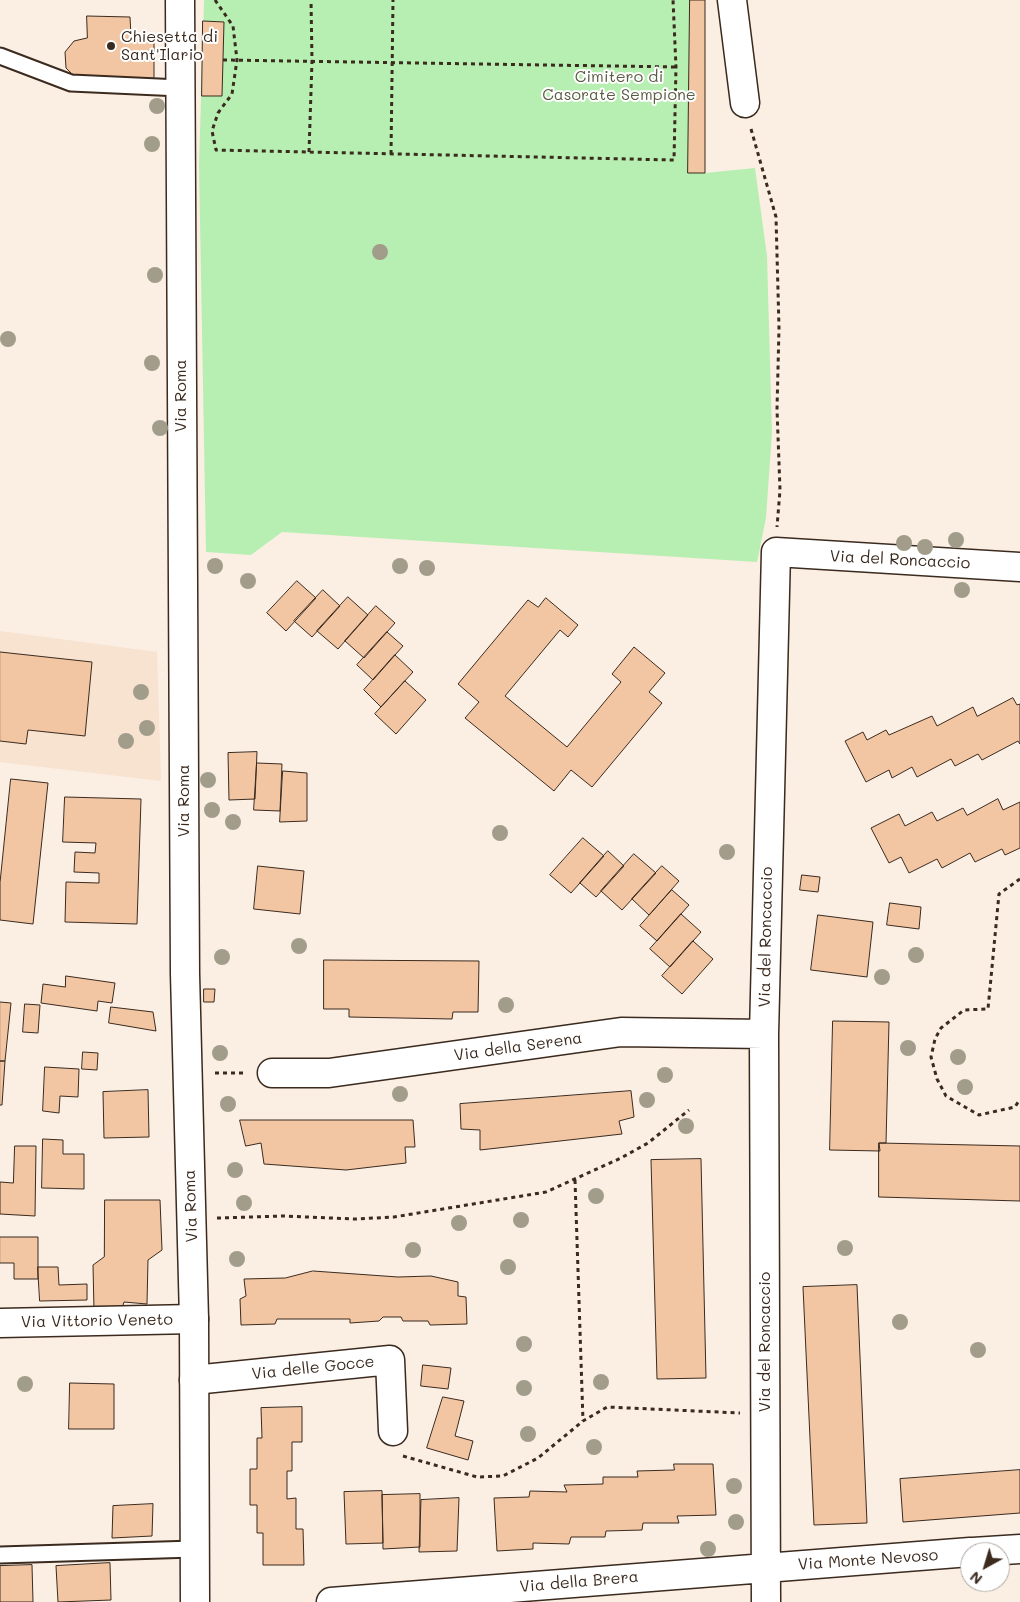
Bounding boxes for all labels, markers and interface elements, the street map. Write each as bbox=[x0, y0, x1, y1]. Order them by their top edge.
place label: Chiesetta di Sant'Ilario bbox=[121, 27, 218, 65]
marker: Chiesetta di Sant'Ilario bbox=[105, 40, 117, 52]
park label: Cimitero di Casorate Sempione bbox=[542, 67, 696, 105]
street label: Via Roma bbox=[171, 360, 191, 432]
street label: Via del Roncaccio bbox=[829, 547, 971, 573]
street label: Via Roma bbox=[174, 765, 194, 837]
street label: Via del Roncaccio bbox=[755, 867, 777, 1007]
street label: Via della Serena bbox=[453, 1029, 583, 1065]
street label: Via Roma bbox=[180, 1169, 202, 1243]
street label: Via del Roncaccio bbox=[755, 1272, 775, 1412]
street label: Via Vittorio Veneto bbox=[21, 1310, 173, 1332]
street label: Via delle Gocce bbox=[251, 1352, 375, 1384]
north arrow bbox=[960, 1542, 1010, 1592]
street label: Via Monte Nevoso bbox=[797, 1546, 939, 1574]
street label: Via della Brera bbox=[519, 1567, 639, 1597]
text: N bbox=[966, 1568, 986, 1589]

